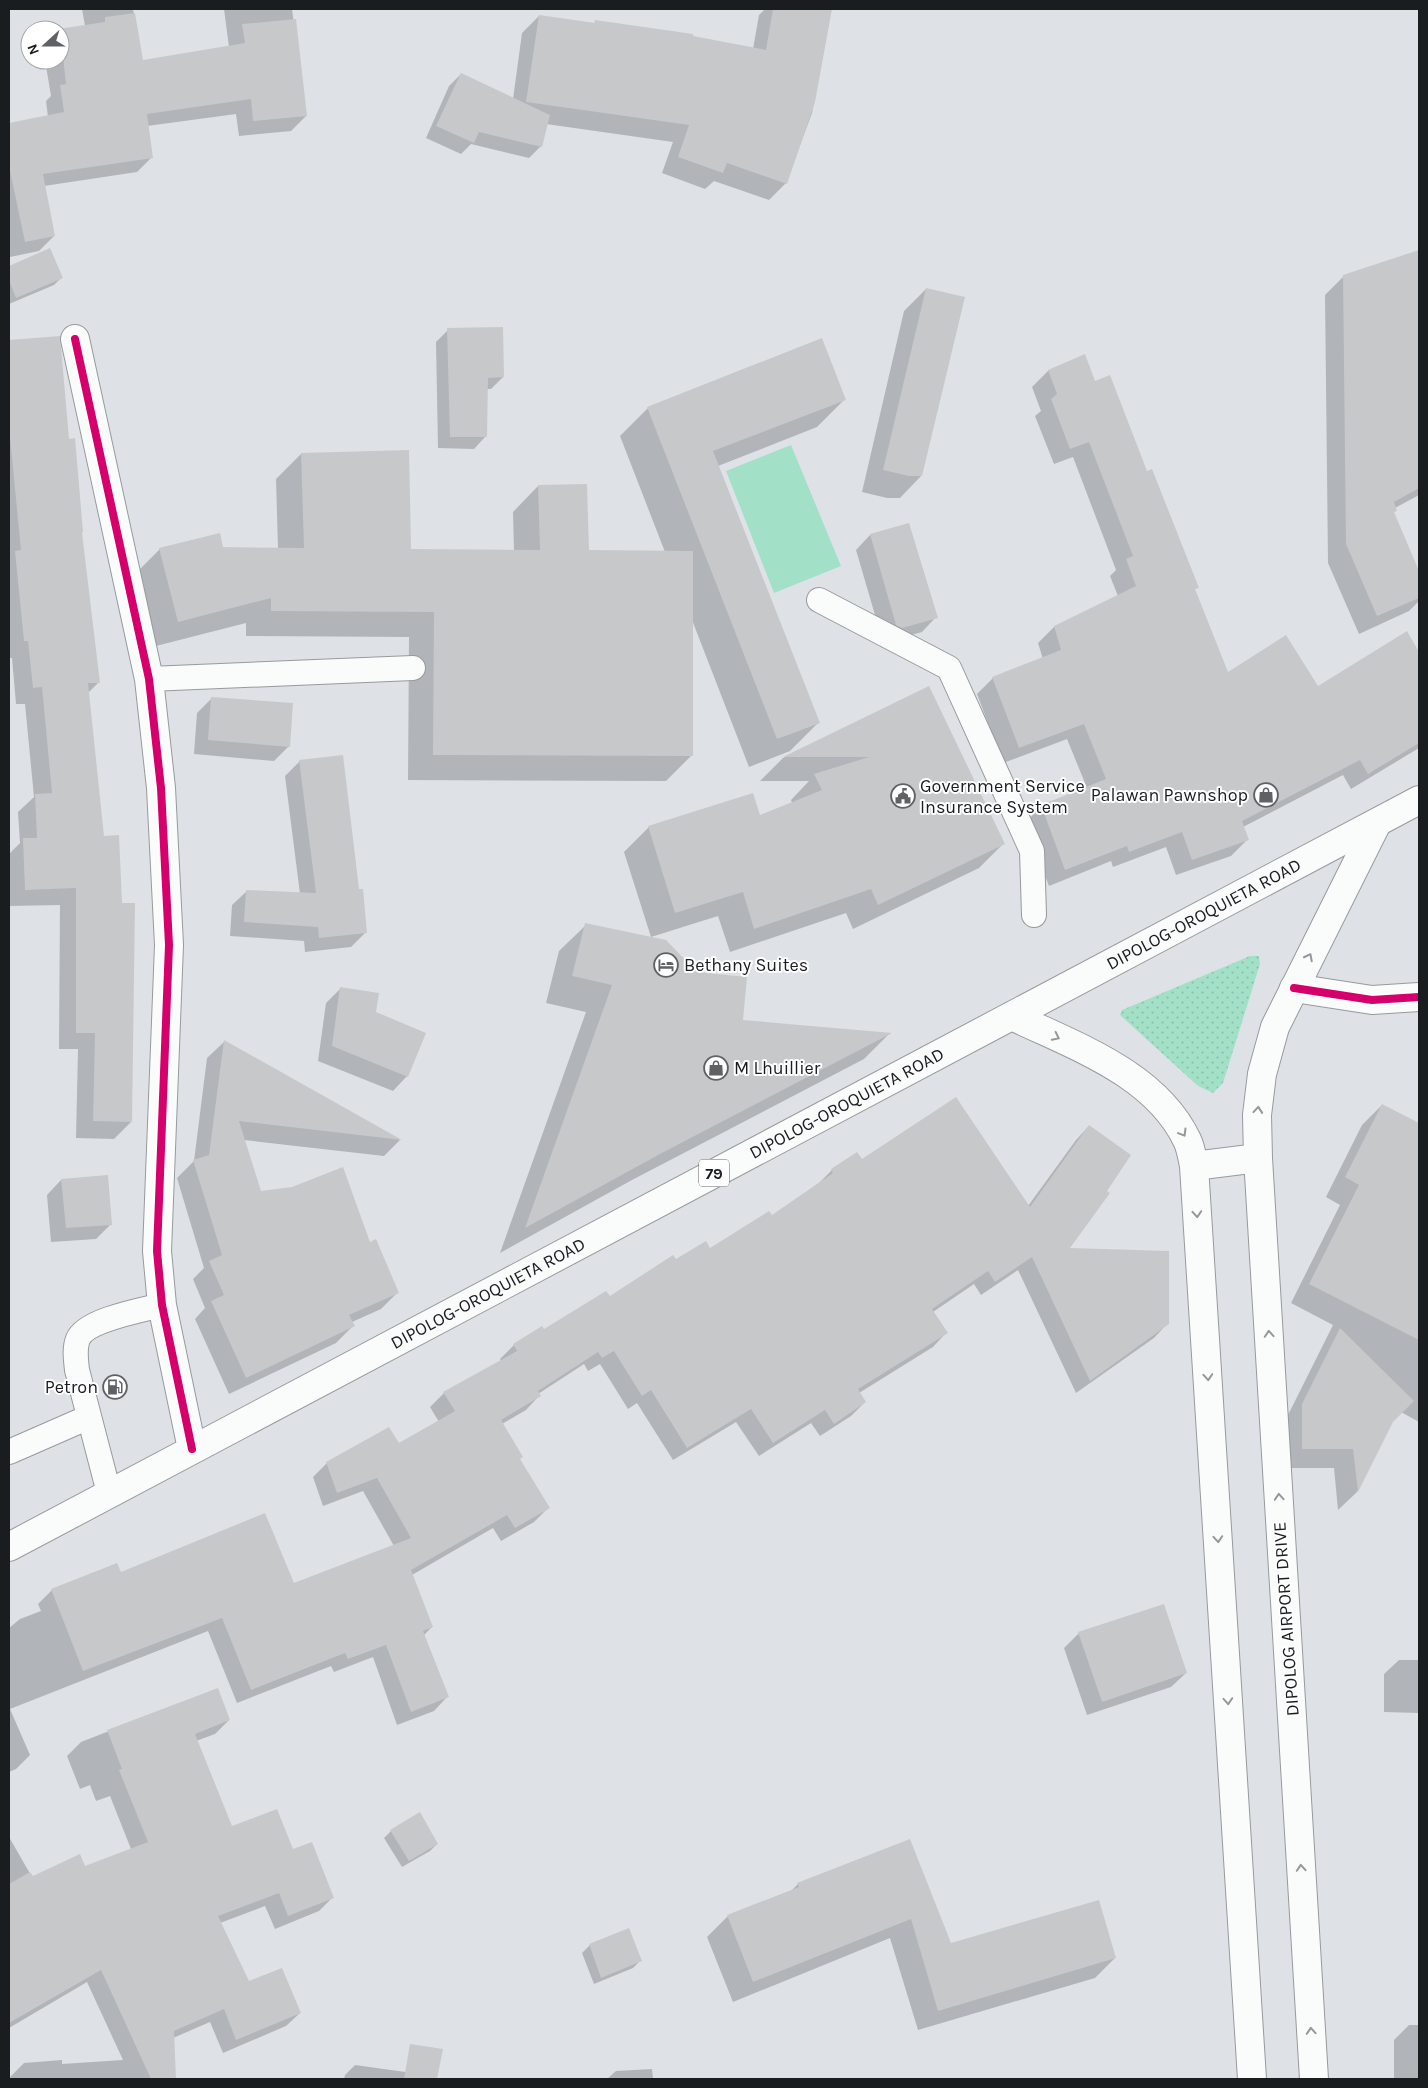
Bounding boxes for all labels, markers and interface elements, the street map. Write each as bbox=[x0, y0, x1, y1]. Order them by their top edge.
north arrow bbox=[20, 20, 70, 70]
text: N bbox=[24, 42, 43, 57]
place label: Government Service Insurance System bbox=[920, 775, 1085, 818]
shop icon: Palawan Pawnshop bbox=[1253, 782, 1279, 808]
public building icon: Government Service Insurance System bbox=[890, 783, 916, 809]
place label: Palawan Pawnshop bbox=[1091, 784, 1248, 806]
street label: DIPOLOG-OROQUIETA ROAD bbox=[1103, 854, 1305, 975]
hotel icon: Bethany Suites bbox=[653, 952, 679, 978]
one-way arrow bbox=[1303, 953, 1313, 962]
place label: Bethany Suites bbox=[684, 954, 808, 976]
one-way arrow bbox=[1051, 1031, 1060, 1041]
street label: DIPOLOG-OROQUIETA ROAD bbox=[746, 1043, 948, 1164]
shop icon: M Lhuillier bbox=[703, 1055, 729, 1081]
place label: M Lhuillier bbox=[734, 1057, 821, 1079]
one-way arrow bbox=[1252, 1105, 1263, 1113]
one-way arrow bbox=[1177, 1128, 1186, 1137]
road number: 79 bbox=[699, 1160, 729, 1186]
one-way arrow bbox=[1192, 1211, 1203, 1219]
street label: DIPOLOG-OROQUIETA ROAD bbox=[387, 1233, 589, 1354]
one-way arrow bbox=[1263, 1330, 1274, 1338]
one-way arrow bbox=[1202, 1373, 1213, 1381]
fuel station icon: Petron bbox=[102, 1374, 128, 1400]
place label: Petron bbox=[45, 1376, 98, 1398]
one-way arrow bbox=[1273, 1492, 1284, 1500]
street label: DIPOLOG AIRPORT DRIVE bbox=[1268, 1521, 1304, 1717]
one-way arrow bbox=[1212, 1535, 1223, 1543]
one-way arrow bbox=[1222, 1697, 1233, 1705]
one-way arrow bbox=[1296, 1864, 1307, 1872]
one-way arrow bbox=[1306, 2026, 1317, 2034]

